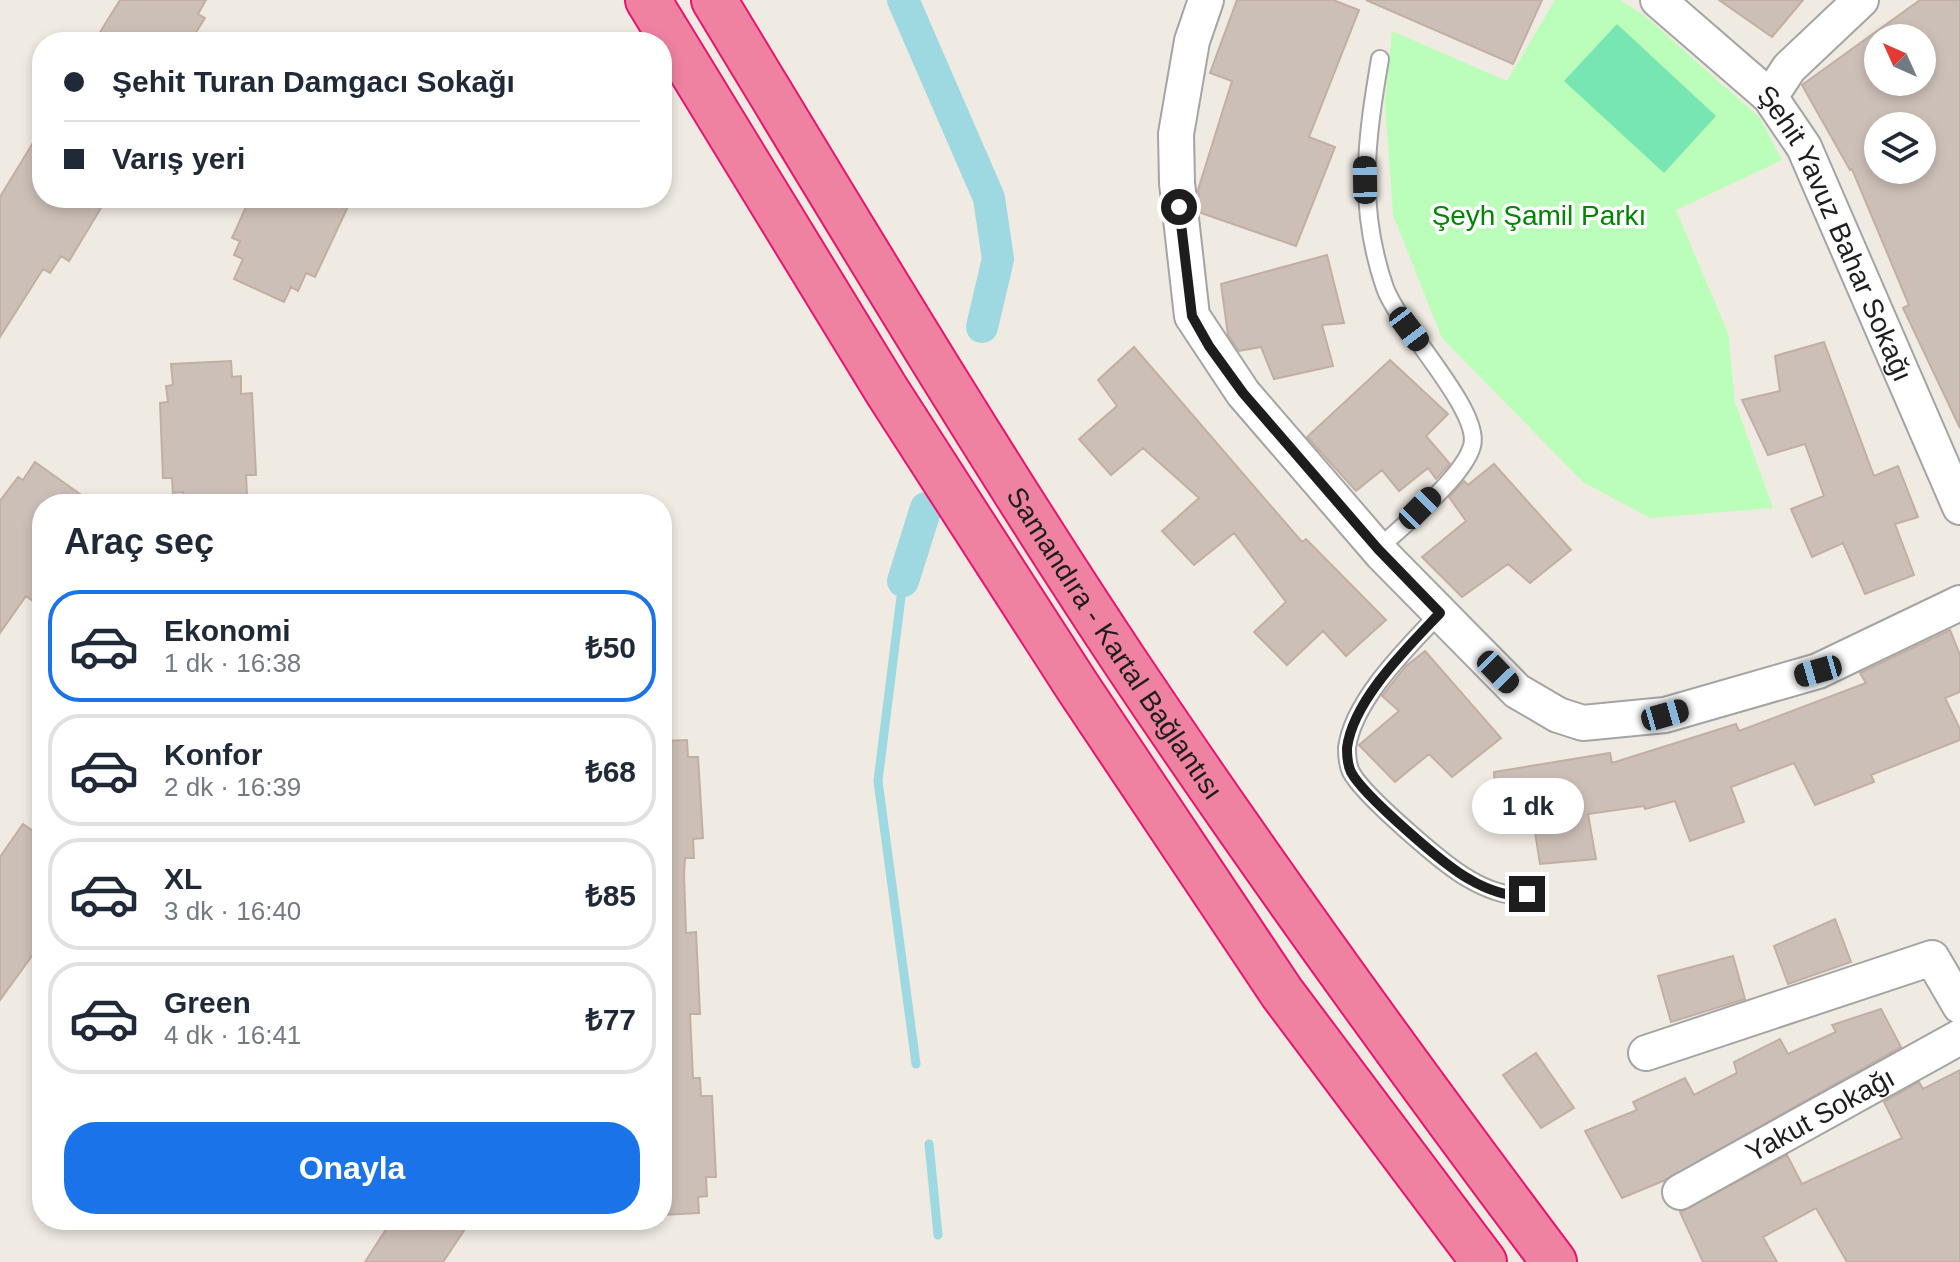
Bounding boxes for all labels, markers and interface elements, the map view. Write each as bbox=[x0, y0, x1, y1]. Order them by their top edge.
north arrow bbox=[1864, 24, 1936, 96]
map controls bbox=[1864, 24, 1936, 184]
text: Şehit Turan Damgacı Sokağı bbox=[112, 65, 515, 98]
street label: Şehit Yavuz Bahar Sokağı bbox=[1752, 78, 1919, 386]
button: layers bbox=[1864, 112, 1936, 184]
text: Varış yeri bbox=[112, 142, 245, 175]
car bbox=[1353, 156, 1377, 204]
route start bbox=[1161, 189, 1197, 225]
park label: Şeyh Şamil Parkı bbox=[1432, 200, 1646, 231]
car bbox=[1385, 303, 1433, 355]
street label: Samandıra - Kartal Bağlantısı bbox=[1001, 481, 1229, 805]
car bbox=[1395, 483, 1445, 533]
text: Araç seç bbox=[64, 521, 214, 562]
icon: car bbox=[68, 610, 140, 682]
text: Ekonomi bbox=[164, 614, 291, 647]
text: ₺50 bbox=[585, 631, 636, 664]
car bbox=[1473, 646, 1523, 698]
text: 1 dk · 16:38 bbox=[164, 648, 301, 678]
car bbox=[1792, 653, 1844, 689]
car bbox=[1639, 697, 1691, 733]
icon: car bbox=[68, 734, 140, 806]
text: Konfor bbox=[164, 738, 262, 771]
text: ₺68 bbox=[585, 755, 636, 788]
text: 2 dk · 16:39 bbox=[164, 772, 301, 802]
callout: 1 dk bbox=[1471, 778, 1583, 834]
text: 1 dk bbox=[1502, 791, 1554, 821]
icon: car bbox=[68, 858, 140, 930]
text: XL bbox=[164, 862, 202, 895]
route end bbox=[1509, 876, 1545, 912]
text: ₺85 bbox=[585, 879, 636, 912]
text: 3 dk · 16:40 bbox=[164, 896, 301, 926]
icon: car bbox=[68, 982, 140, 1054]
text: Green bbox=[164, 986, 251, 1019]
text: ₺77 bbox=[585, 1003, 636, 1036]
text: 4 dk · 16:41 bbox=[164, 1020, 301, 1050]
street label: Yakut Sokağı bbox=[1741, 1061, 1899, 1168]
button: Onayla bbox=[64, 1122, 640, 1214]

